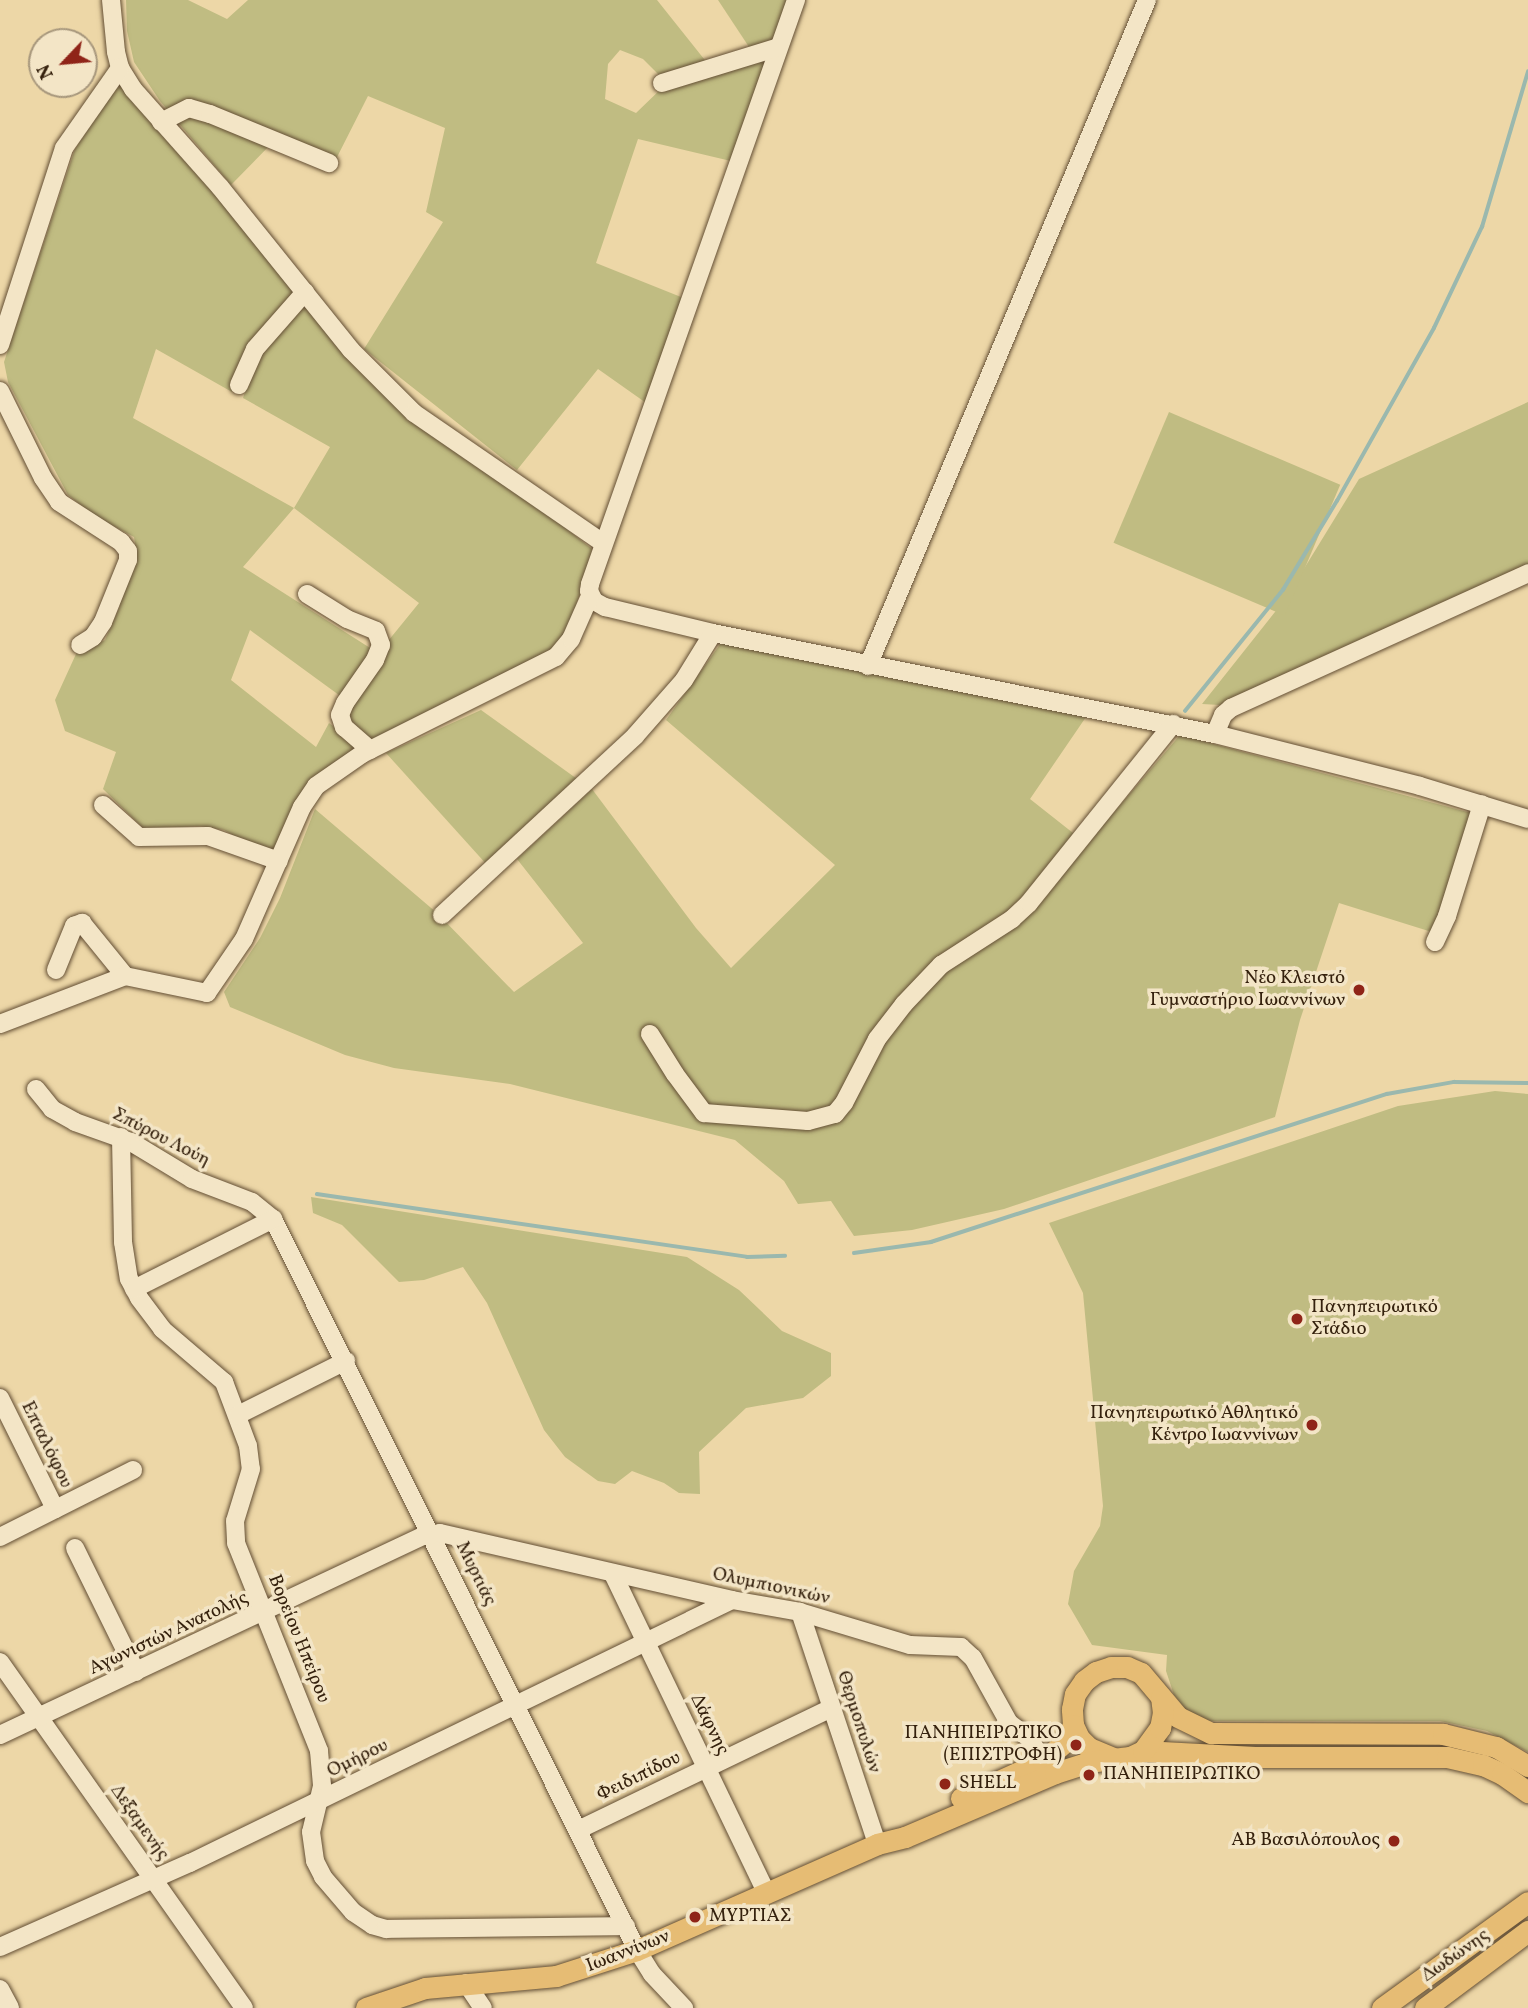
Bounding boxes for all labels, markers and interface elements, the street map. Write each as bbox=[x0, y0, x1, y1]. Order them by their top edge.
north arrow bbox=[28, 28, 98, 98]
text: N bbox=[31, 59, 61, 83]
place label: Νέο Κλειστό Γυμναστήριο Ιωαννίνων bbox=[1150, 968, 1345, 1012]
marker: Νέο Κλειστό Γυμναστήριο Ιωαννίνων bbox=[1351, 982, 1367, 998]
street label: Σπύρου Λούη bbox=[108, 1104, 214, 1172]
place label: Πανηπειρωτικό Στάδιο bbox=[1311, 1297, 1438, 1341]
marker: Πανηπειρωτικό Στάδιο bbox=[1289, 1311, 1305, 1327]
street label: Επταλόφου bbox=[15, 1398, 77, 1492]
place label: Πανηπειρωτικό Αθλητικό Κέντρο Ιωαννίνων bbox=[1090, 1403, 1298, 1447]
marker: Πανηπειρωτικό Αθλητικό Κέντρο Ιωαννίνων bbox=[1304, 1417, 1320, 1433]
street label: Μυρτιάς bbox=[450, 1538, 500, 1610]
street label: Ολυμπιονικών bbox=[710, 1563, 832, 1611]
street label: Βορείου Ηπείρου bbox=[262, 1571, 334, 1707]
street label: Αγωνιστών Ανατολής bbox=[86, 1587, 252, 1681]
street label: Θερμοπυλών bbox=[831, 1668, 885, 1776]
street label: Δάφνης bbox=[684, 1691, 734, 1759]
place label: ΠΑΝΗΠΕΙΡΩΤΙΚΟ (ΕΠΙΣΤΡΟΦΗ) bbox=[905, 1723, 1062, 1767]
street label: Ομήρου bbox=[324, 1735, 392, 1783]
marker: ΠΑΝΗΠΕΙΡΩΤΙΚΟ (ΕΠΙΣΤΡΟΦΗ) bbox=[1068, 1737, 1084, 1753]
street label: Φειδιπίδου bbox=[593, 1747, 685, 1807]
place label: ΠΑΝΗΠΕΙΡΩΤΙΚΟ bbox=[1103, 1764, 1260, 1786]
marker: ΠΑΝΗΠΕΙΡΩΤΙΚΟ bbox=[1081, 1767, 1097, 1783]
place label: SHELL bbox=[959, 1773, 1016, 1795]
marker: SHELL bbox=[937, 1776, 953, 1792]
street label: Δεξαμενής bbox=[105, 1781, 173, 1865]
place label: ΑΒ Βασιλόπουλος bbox=[1231, 1830, 1380, 1852]
marker: ΑΒ Βασιλόπουλος bbox=[1386, 1833, 1402, 1849]
place label: ΜΥΡΤΙΑΣ bbox=[709, 1906, 791, 1928]
marker: ΜΥΡΤΙΑΣ bbox=[687, 1909, 703, 1925]
street label: Δωδώνης bbox=[1418, 1924, 1494, 1988]
street label: Ιωαννίνων bbox=[583, 1926, 673, 1978]

